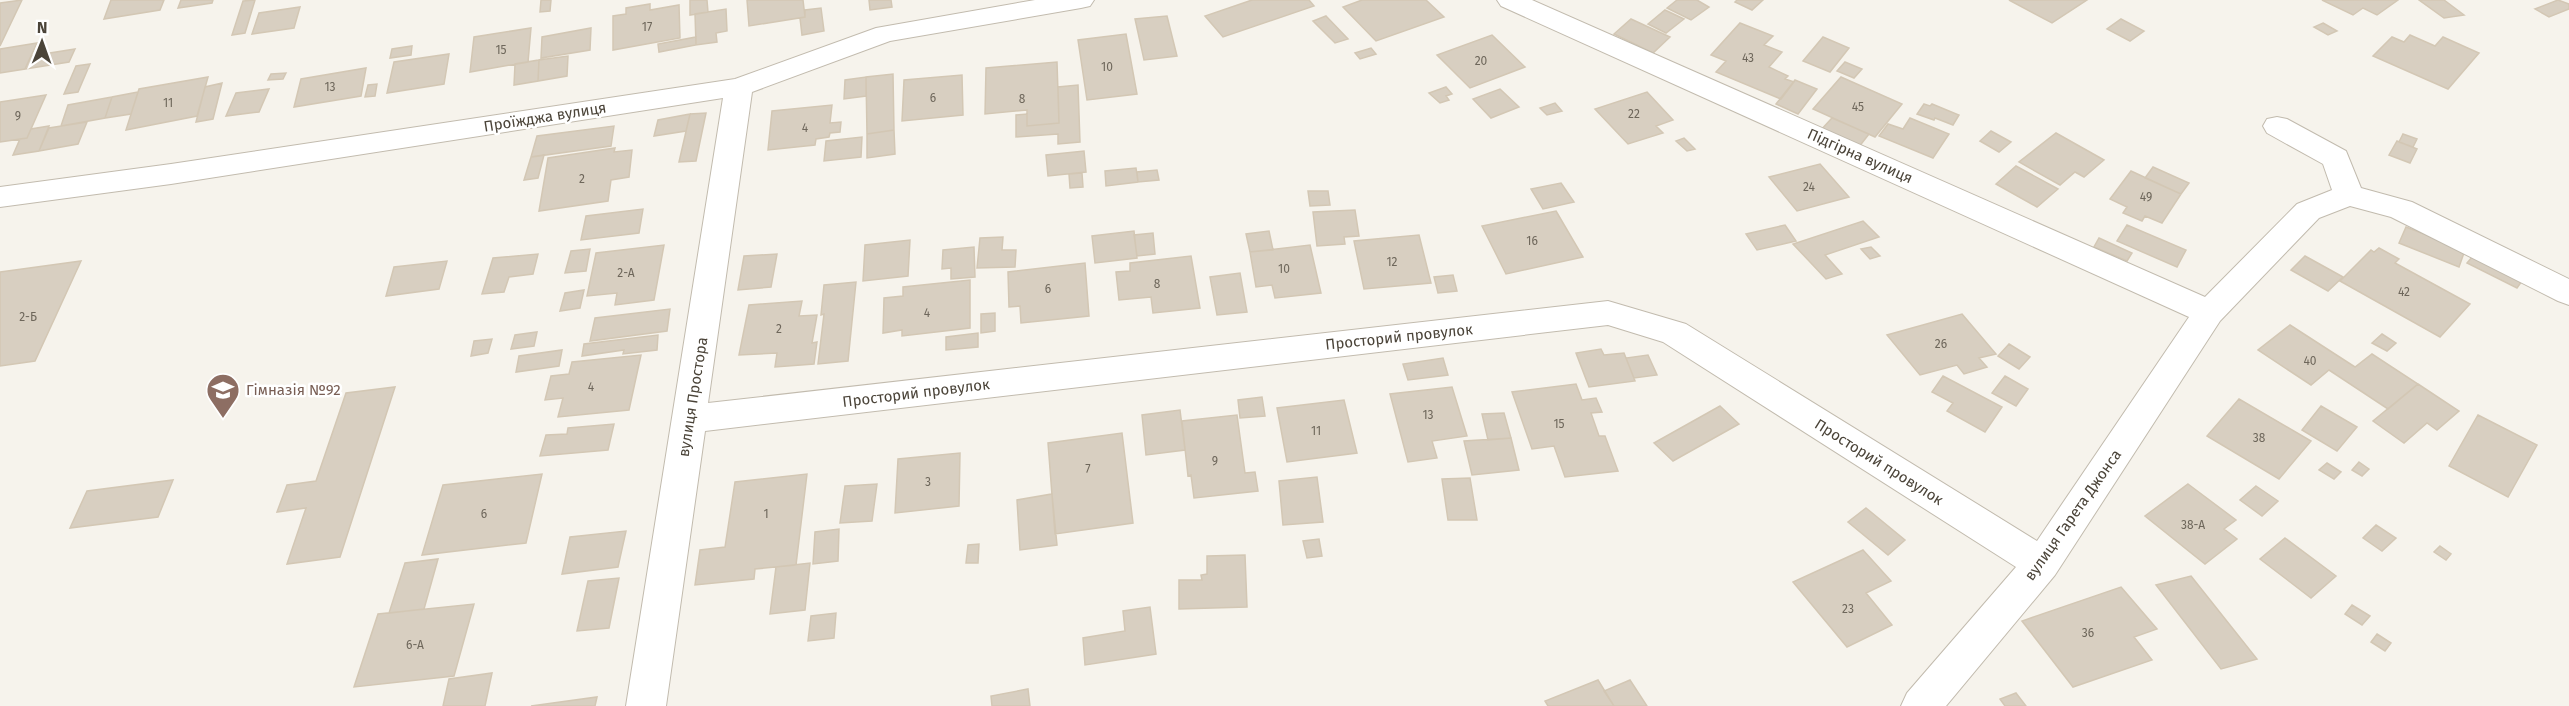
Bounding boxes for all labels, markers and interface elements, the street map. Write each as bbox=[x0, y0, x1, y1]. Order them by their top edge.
north arrow bbox=[12, 12, 72, 72]
text: N bbox=[37, 18, 48, 37]
house number: 17 bbox=[642, 20, 652, 34]
house number: 15 bbox=[495, 43, 507, 57]
house number: 43 bbox=[1742, 51, 1754, 65]
house number: 20 bbox=[1475, 54, 1488, 68]
house number: 10 bbox=[1101, 60, 1113, 74]
house number: 13 bbox=[324, 80, 336, 94]
house number: 6 bbox=[930, 91, 936, 105]
house number: 8 bbox=[1019, 92, 1026, 106]
house number: 11 bbox=[163, 96, 173, 110]
street label: Проїжджа вулиця bbox=[482, 98, 608, 136]
house number: 45 bbox=[1852, 100, 1864, 114]
house number: 22 bbox=[1628, 107, 1640, 121]
house number: 9 bbox=[15, 109, 21, 123]
house number: 4 bbox=[802, 121, 809, 135]
street label: Підгірна вулиця bbox=[1805, 125, 1915, 187]
house number: 2 bbox=[579, 172, 585, 186]
house number: 24 bbox=[1803, 180, 1816, 194]
house number: 49 bbox=[2140, 190, 2152, 204]
house number: 16 bbox=[1526, 234, 1538, 248]
house number: 12 bbox=[1386, 255, 1398, 269]
house number: 10 bbox=[1278, 262, 1290, 276]
house number: 2-А bbox=[617, 266, 635, 280]
house number: 8 bbox=[1154, 277, 1161, 291]
house number: 6 bbox=[1045, 282, 1051, 296]
house number: 42 bbox=[2398, 285, 2410, 299]
house number: 4 bbox=[924, 306, 931, 320]
house number: 2-Б bbox=[19, 310, 37, 324]
street label: Просторий провулок bbox=[1324, 320, 1474, 354]
house number: 2 bbox=[776, 322, 782, 336]
street label: вулиця Простора bbox=[675, 336, 711, 458]
house number: 26 bbox=[1935, 337, 1947, 351]
house number: 40 bbox=[2303, 354, 2317, 368]
school or university icon: Гімназія №92 bbox=[205, 372, 241, 419]
street label: Просторий провулок bbox=[841, 375, 991, 411]
house number: 4 bbox=[588, 380, 595, 394]
place label: Гімназія №92 bbox=[246, 381, 341, 399]
house number: 13 bbox=[1422, 408, 1434, 422]
street label: Просторий провулок bbox=[1811, 415, 1947, 509]
house number: 15 bbox=[1553, 417, 1565, 431]
house number: 11 bbox=[1311, 424, 1321, 438]
house number: 38 bbox=[2253, 431, 2266, 445]
street label: вулиця Гарета Джонса bbox=[2021, 446, 2125, 584]
house number: 9 bbox=[1212, 454, 1218, 468]
house number: 7 bbox=[1085, 462, 1091, 476]
house number: 3 bbox=[925, 475, 931, 489]
house number: 6 bbox=[481, 507, 487, 521]
house number: 1 bbox=[763, 507, 769, 521]
house number: 38-А bbox=[2181, 518, 2205, 532]
house number: 23 bbox=[1842, 602, 1854, 616]
house number: 36 bbox=[2082, 626, 2094, 640]
house number: 6-А bbox=[406, 638, 424, 652]

